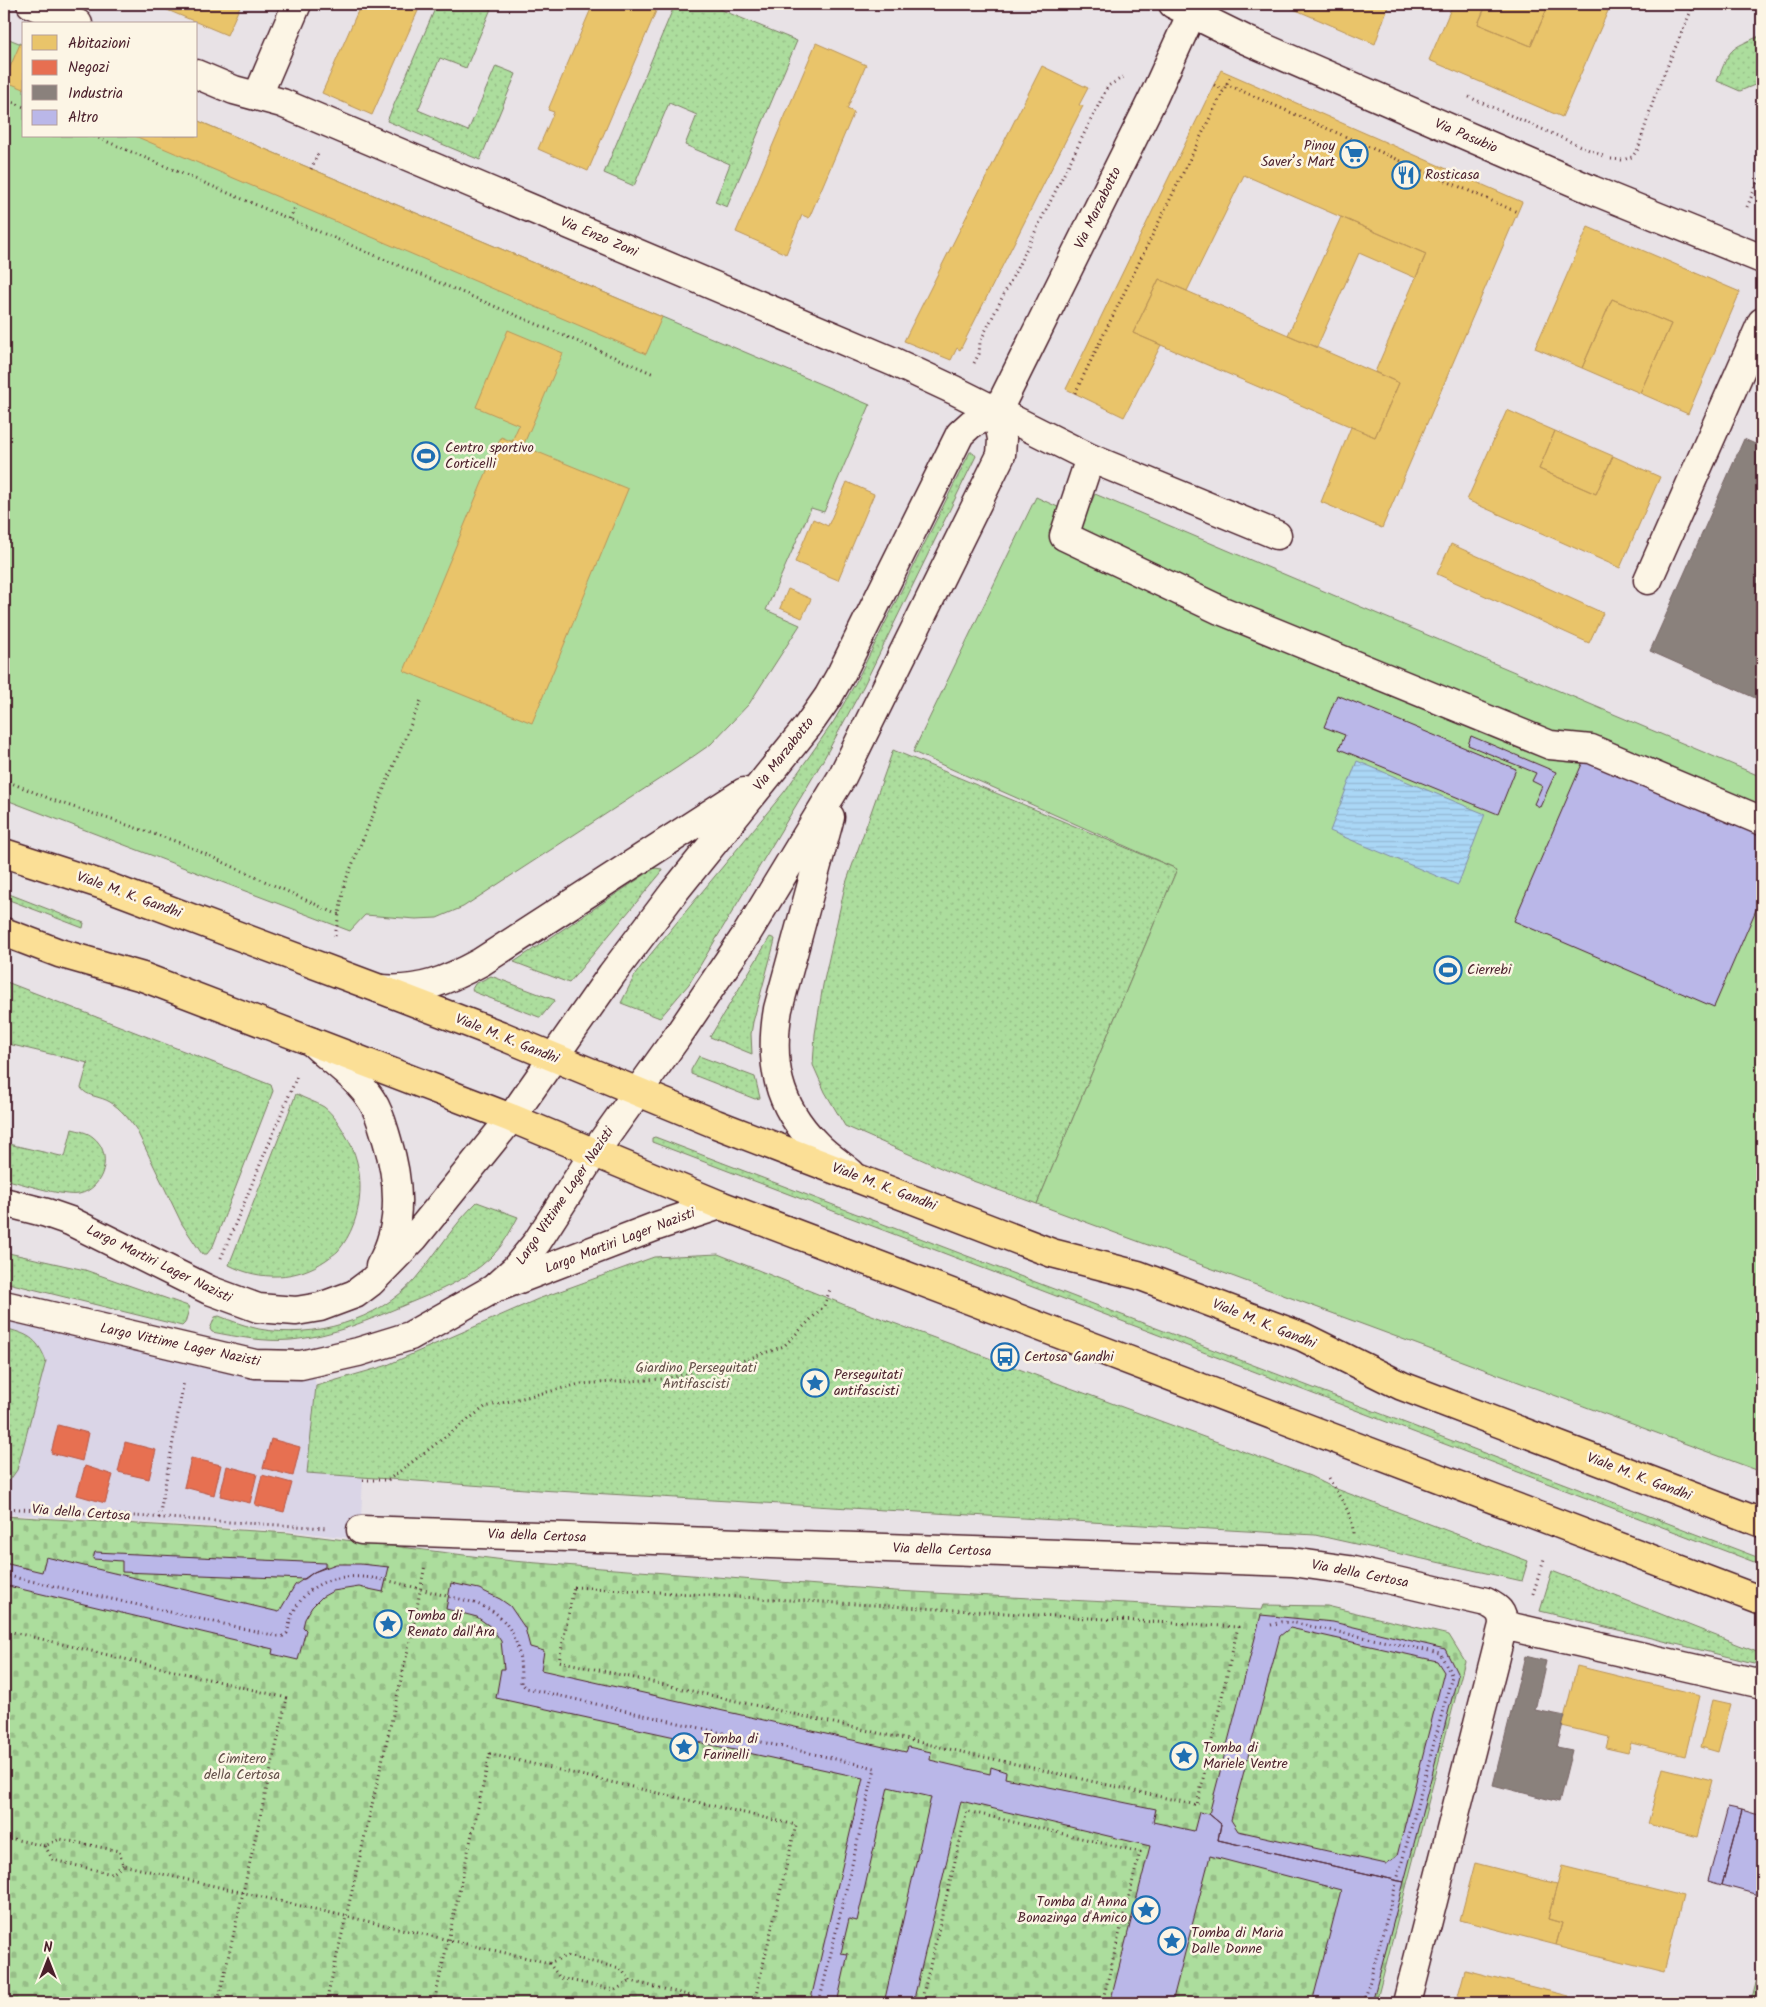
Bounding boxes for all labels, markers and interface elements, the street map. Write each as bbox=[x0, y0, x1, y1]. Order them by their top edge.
legend bbox=[22, 22, 198, 138]
text: Abitazioni bbox=[68, 32, 131, 56]
text: Negozi bbox=[68, 56, 110, 80]
text: Industria bbox=[68, 82, 123, 106]
text: Altro bbox=[68, 106, 99, 130]
street label: Via Pasubio bbox=[1431, 113, 1501, 159]
place label: Pinoy Saver’s Mart bbox=[1261, 135, 1336, 173]
supermarket icon: Pinoy Saver’s Mart bbox=[1339, 139, 1369, 169]
restaurant icon: Rosticasa bbox=[1391, 160, 1421, 190]
street label: Via Marzabotto bbox=[1069, 163, 1127, 253]
place label: Rosticasa bbox=[1425, 164, 1480, 186]
street label: Via Enzo Zoni bbox=[557, 211, 642, 264]
place label: Centro sportivo Corticelli bbox=[445, 437, 534, 475]
sports icon: Centro sportivo Corticelli bbox=[411, 441, 441, 471]
street label: Via Marzabotto bbox=[748, 712, 820, 796]
street label: Viale M. K. Gandhi bbox=[73, 866, 185, 924]
sports icon: Cierrebi bbox=[1433, 955, 1463, 985]
place label: Cierrebi bbox=[1467, 959, 1512, 981]
street label: Viale M. K. Gandhi bbox=[452, 1008, 563, 1070]
street label: Largo Vittime Lager Nazisti bbox=[510, 1122, 620, 1270]
street label: Viale M. K. Gandhi bbox=[829, 1157, 940, 1217]
street label: Largo Martiri Lager Nazisti bbox=[542, 1202, 699, 1280]
street label: Largo Martiri Lager Nazisti bbox=[82, 1219, 236, 1309]
street label: Viale M. K. Gandhi bbox=[1209, 1293, 1320, 1355]
street label: Largo Vittime Lager Nazisti bbox=[98, 1317, 263, 1373]
bus stop icon: Certosa Gandhi bbox=[990, 1342, 1020, 1372]
place label: Certosa Gandhi bbox=[1024, 1346, 1114, 1368]
park label: Giardino Perseguitati Antifascisti bbox=[635, 1357, 757, 1395]
place label: Perseguitati antifascisti bbox=[834, 1364, 903, 1402]
place icon: Perseguitati antifascisti bbox=[800, 1368, 830, 1398]
street label: Viale M. K. Gandhi bbox=[1584, 1447, 1695, 1507]
street label: Via della Certosa bbox=[31, 1499, 131, 1527]
street label: Via della Certosa bbox=[487, 1523, 587, 1549]
street label: Via della Certosa bbox=[892, 1537, 992, 1563]
street label: Via della Certosa bbox=[1309, 1554, 1411, 1594]
place label: Tomba di Renato dall'Ara bbox=[407, 1605, 495, 1643]
place icon: Tomba di Renato dall'Ara bbox=[373, 1609, 403, 1639]
place label: Tomba di Farinelli bbox=[703, 1728, 758, 1766]
place icon: Tomba di Farinelli bbox=[669, 1732, 699, 1762]
place label: Tomba di Mariele Ventre bbox=[1203, 1737, 1288, 1775]
place icon: Tomba di Mariele Ventre bbox=[1169, 1741, 1199, 1771]
park label: Cimitero della Certosa bbox=[204, 1748, 280, 1786]
place label: Tomba di Anna Bonazinga d'Amico bbox=[1017, 1891, 1127, 1929]
place icon: Tomba di Anna Bonazinga d'Amico bbox=[1131, 1895, 1161, 1925]
place label: Tomba di Maria Dalle Donne bbox=[1191, 1922, 1284, 1960]
place icon: Tomba di Maria Dalle Donne bbox=[1157, 1926, 1187, 1956]
north arrow bbox=[22, 1934, 72, 1984]
text: N bbox=[44, 1937, 53, 1959]

